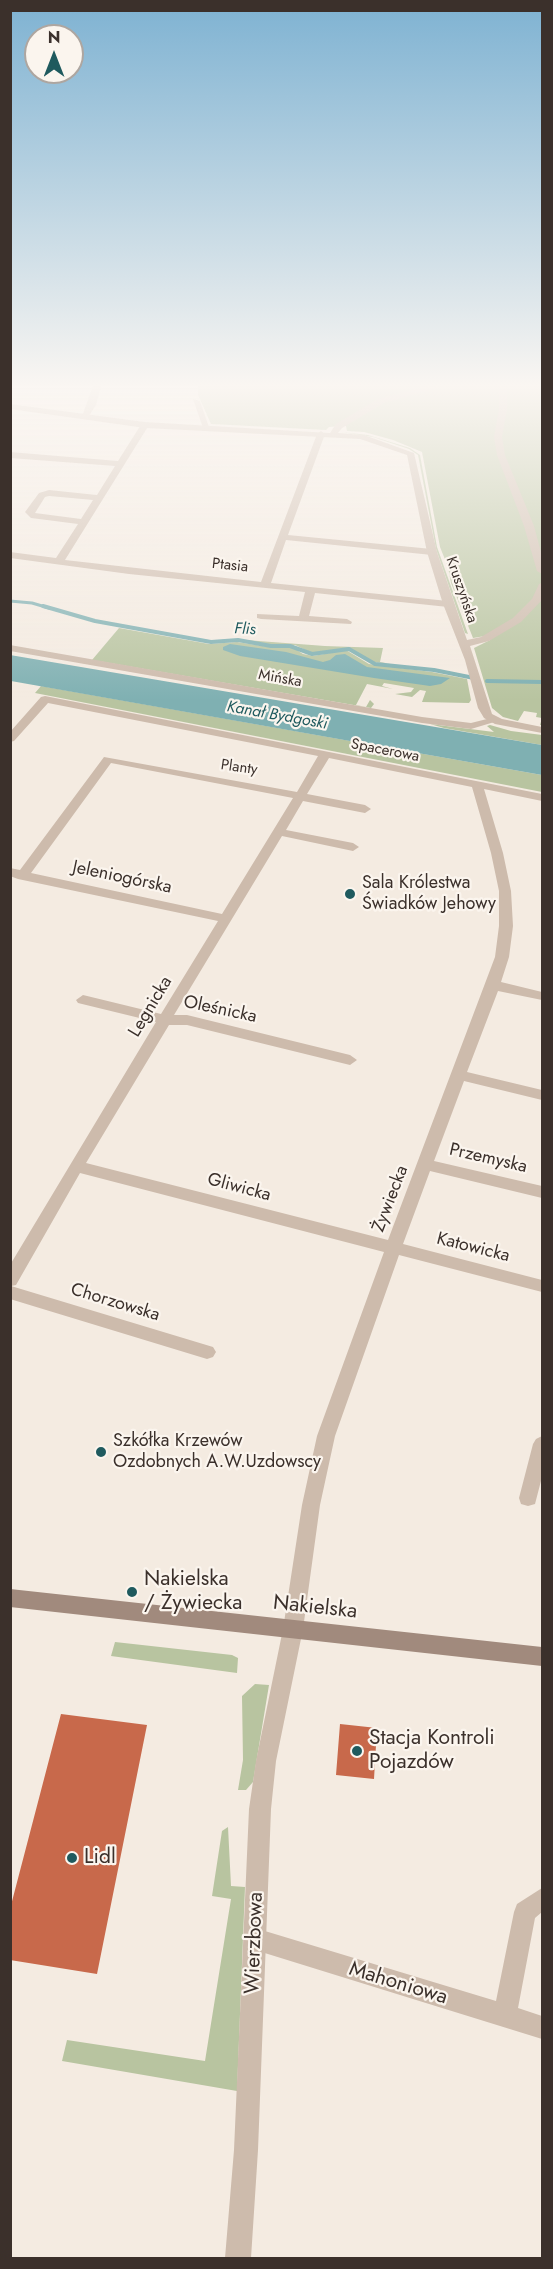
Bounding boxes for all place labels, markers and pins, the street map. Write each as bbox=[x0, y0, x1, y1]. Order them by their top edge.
place label: Sala Królestwa Świadków Jehowy bbox=[362, 873, 496, 916]
marker: Sala Królestwa Świadków Jehowy bbox=[343, 887, 357, 901]
place label: Szkółka Krzewów Ozdobnych A.W.Uzdowscy bbox=[113, 1431, 321, 1474]
marker: Szkółka Krzewów Ozdobnych A.W.Uzdowscy bbox=[94, 1445, 108, 1459]
place label: Nakielska / Żywiecka bbox=[144, 1567, 242, 1617]
marker: Nakielska / Żywiecka bbox=[125, 1585, 139, 1599]
place label: Stacja Kontroli Pojazdów bbox=[369, 1726, 495, 1776]
marker: Stacja Kontroli Pojazdów bbox=[350, 1744, 364, 1758]
place label: Lidl bbox=[84, 1845, 116, 1871]
marker: Lidl bbox=[65, 1851, 79, 1865]

